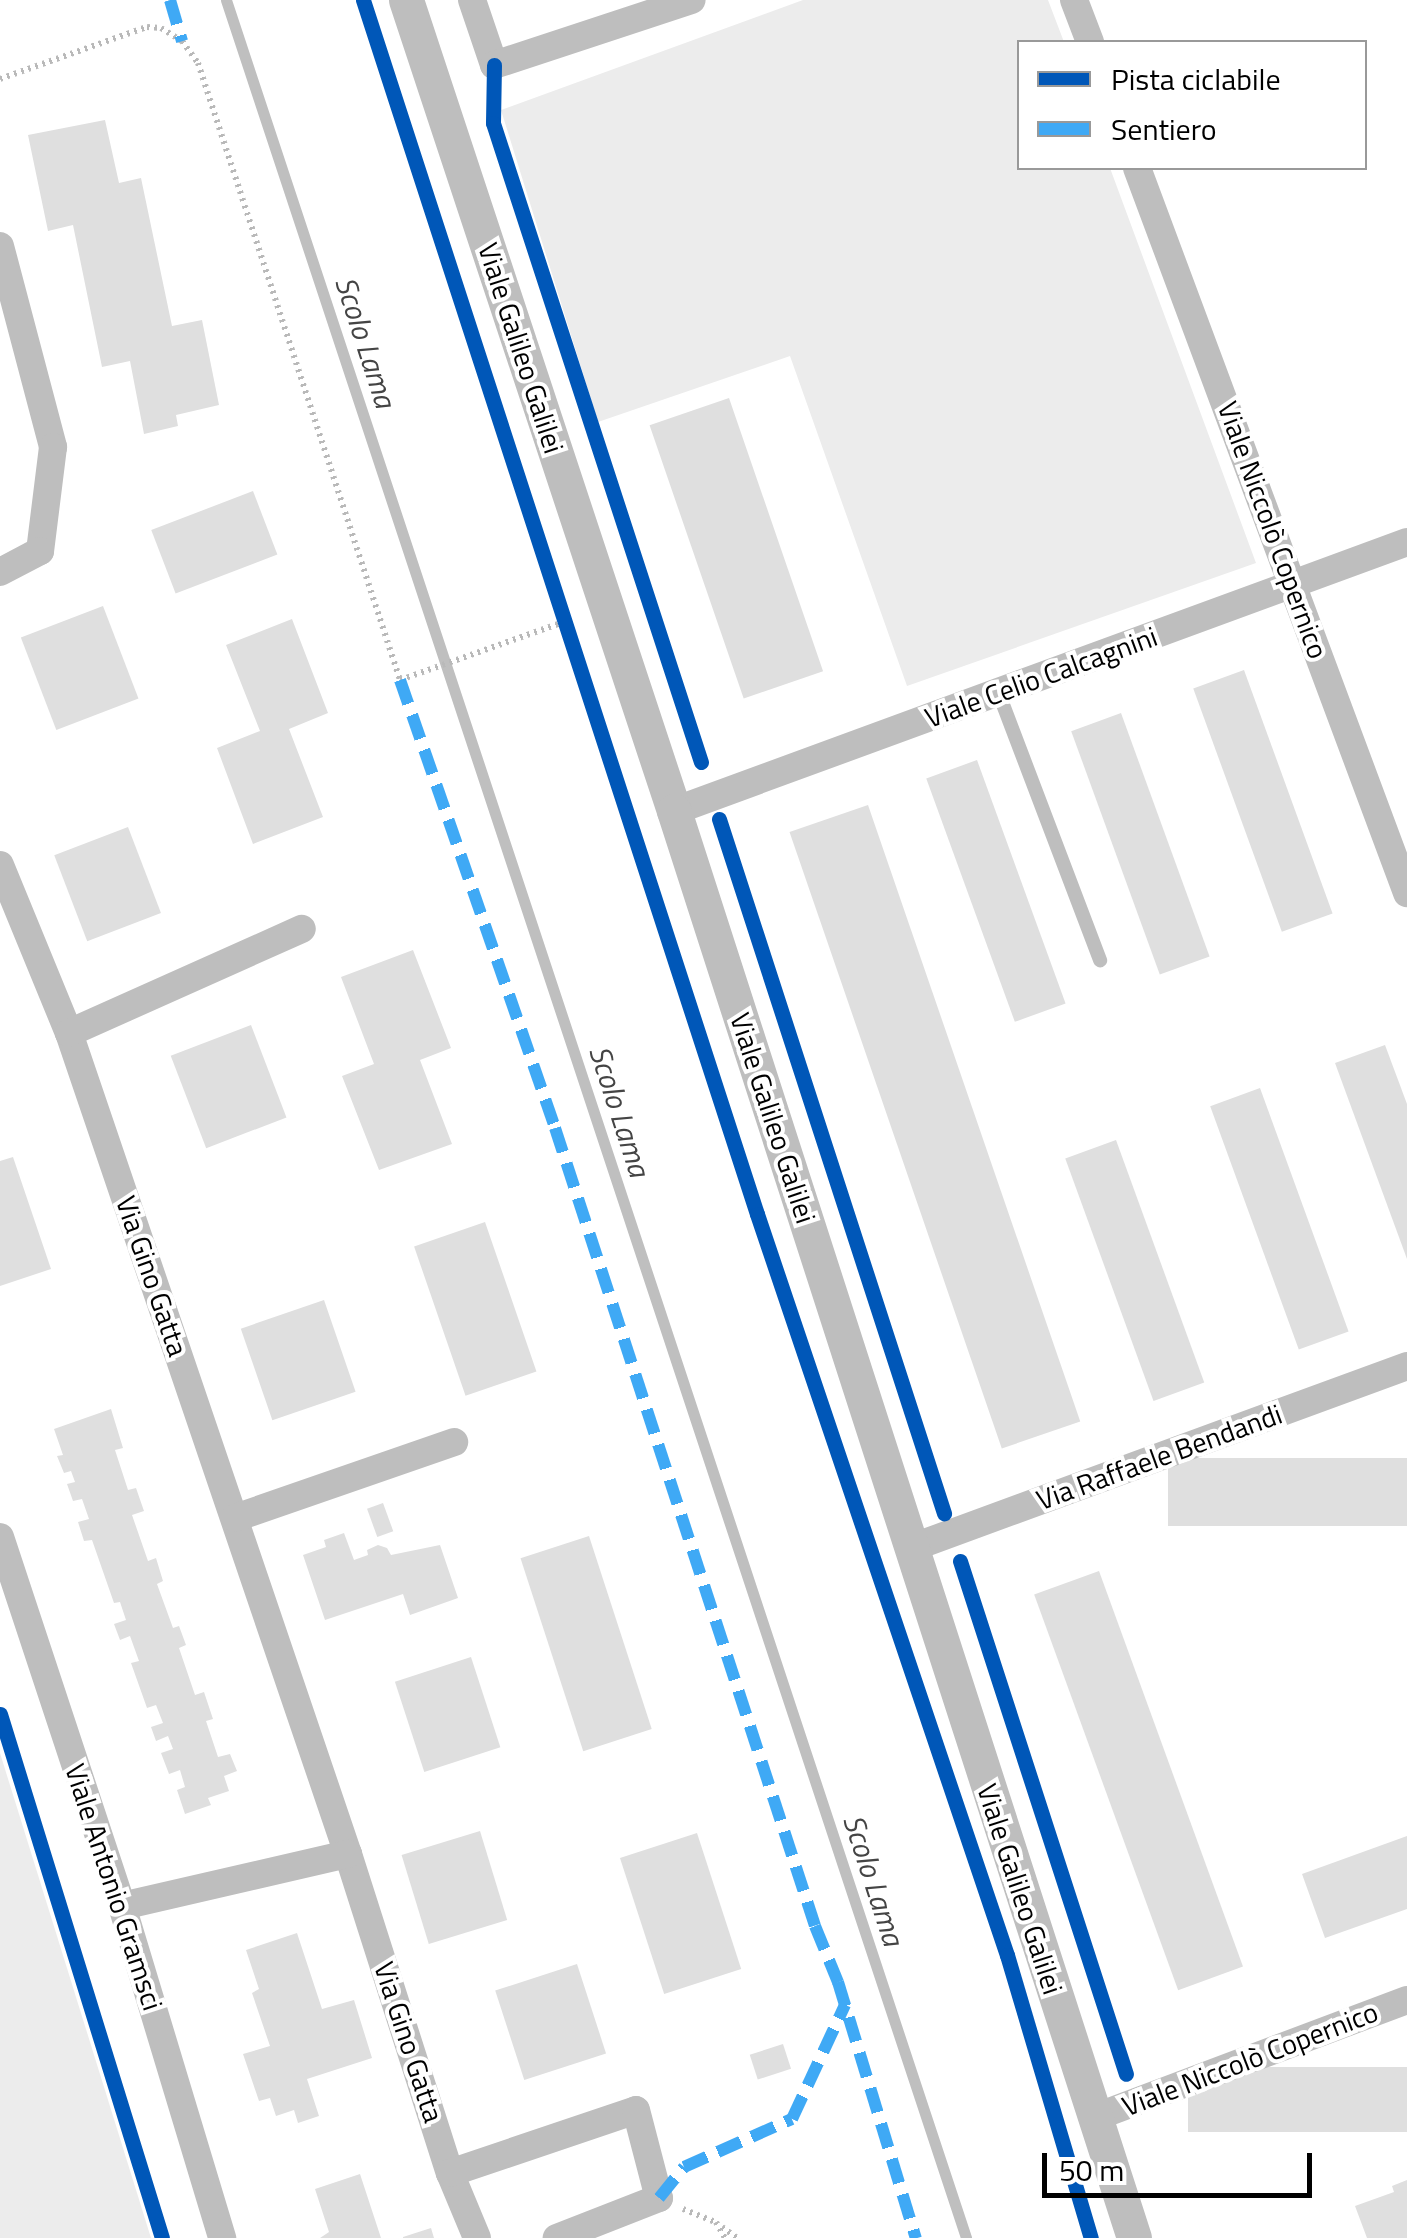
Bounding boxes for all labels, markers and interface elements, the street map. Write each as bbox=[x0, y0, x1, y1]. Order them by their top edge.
legend bbox=[1017, 40, 1367, 170]
text: Pista ciclabile bbox=[1111, 56, 1281, 102]
text: Sentiero bbox=[1111, 106, 1217, 152]
street label: Viale Galileo Galilei bbox=[471, 239, 571, 457]
water label: Scolo Lama bbox=[328, 272, 404, 412]
street label: Viale Niccolò Copernico bbox=[1211, 397, 1335, 663]
street label: Viale Celio Calcagnini bbox=[920, 619, 1162, 735]
street label: Viale Galileo Galilei bbox=[723, 1009, 823, 1227]
water label: Scolo Lama bbox=[582, 1041, 658, 1181]
street label: Via Gino Gatta bbox=[109, 1192, 195, 1360]
street label: Via Raffaele Bendandi bbox=[1032, 1397, 1286, 1517]
street label: Viale Antonio Gramsci bbox=[58, 1759, 170, 2015]
street label: Viale Galileo Galilei bbox=[970, 1780, 1070, 1998]
water label: Scolo Lama bbox=[836, 1810, 912, 1950]
street label: Via Gino Gatta bbox=[367, 1957, 451, 2127]
street label: Viale Niccolò Copernico bbox=[1118, 1995, 1382, 2123]
scale bar bbox=[1047, 2133, 1317, 2195]
text: 50 m bbox=[1059, 2147, 1124, 2193]

